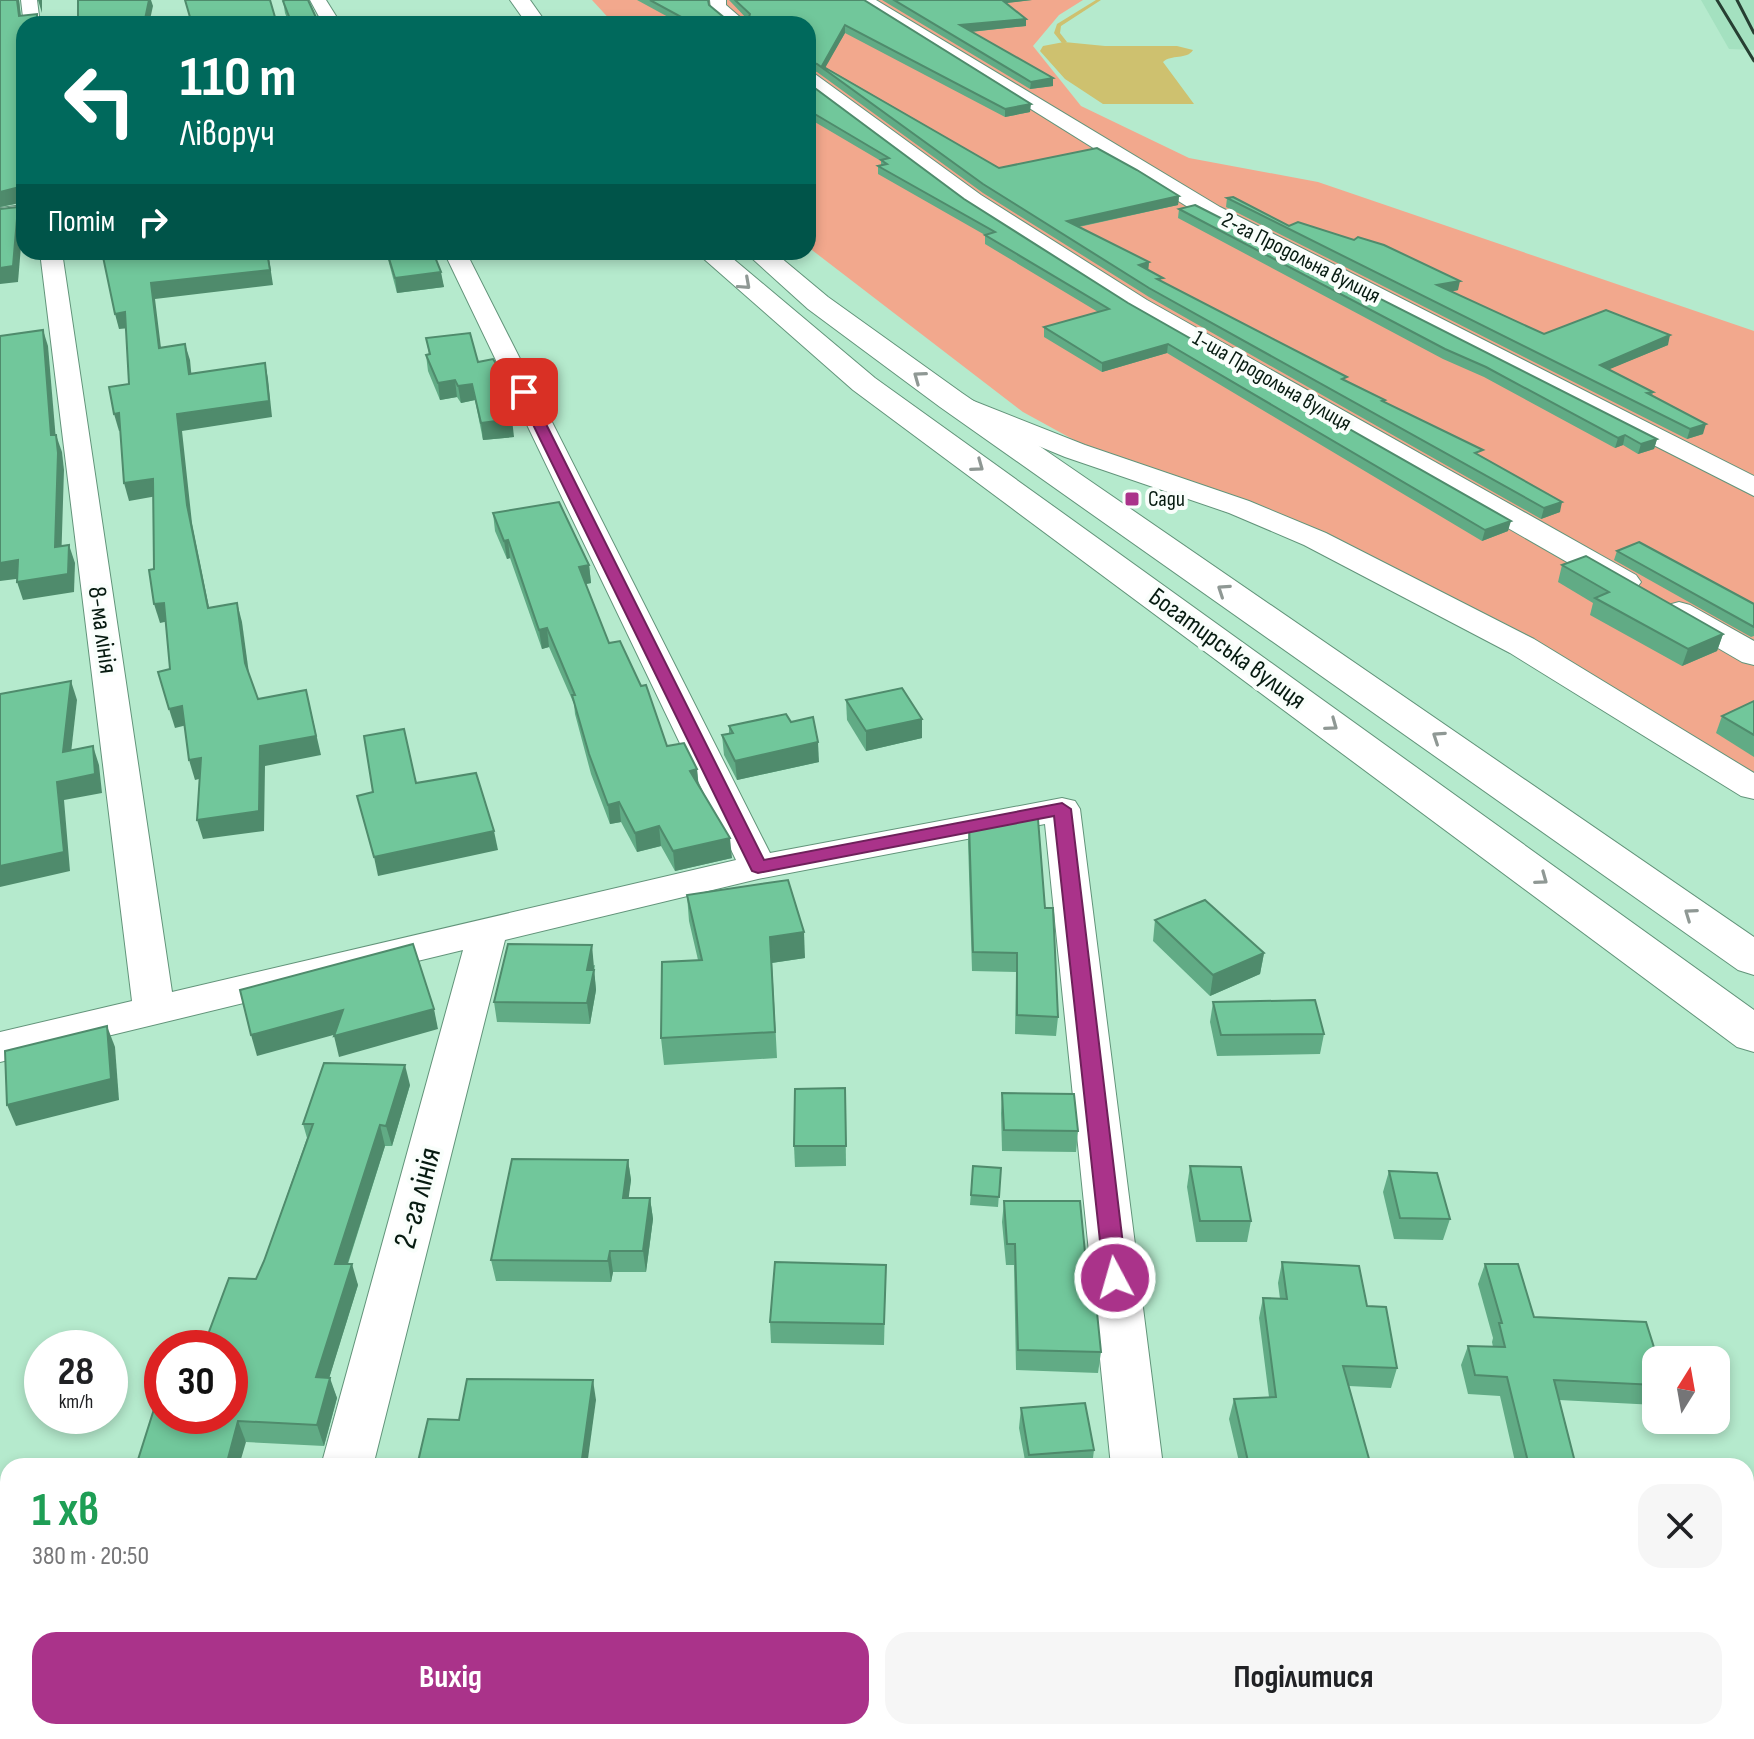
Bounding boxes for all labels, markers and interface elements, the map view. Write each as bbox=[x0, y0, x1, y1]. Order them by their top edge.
text: 110 m bbox=[180, 45, 296, 112]
icon: left bbox=[48, 48, 152, 152]
text: Ліворуч bbox=[180, 113, 275, 156]
icon: right bbox=[131, 200, 175, 244]
text: Потім bbox=[48, 204, 115, 240]
street label: 2-га Продольна вулиця bbox=[1217, 206, 1385, 310]
one-way arrow bbox=[736, 275, 751, 289]
street label: 1-ша Продольна вулиця bbox=[1188, 325, 1356, 437]
pin bbox=[490, 358, 558, 426]
icon: arrive bbox=[502, 370, 546, 414]
one-way arrow bbox=[913, 372, 928, 387]
one-way arrow bbox=[969, 456, 983, 470]
place label: Сади bbox=[1148, 486, 1185, 513]
marker: Сади bbox=[1123, 490, 1141, 508]
street label: Богатирська вулиця bbox=[1142, 582, 1312, 716]
street label: 8-ма лінія bbox=[81, 584, 123, 676]
one-way arrow bbox=[1218, 585, 1232, 600]
one-way arrow bbox=[1323, 716, 1338, 730]
one-way arrow bbox=[1433, 732, 1447, 747]
one-way arrow bbox=[1533, 869, 1547, 884]
one-way arrow bbox=[1685, 909, 1699, 924]
street label: 2-га лінія bbox=[386, 1143, 450, 1253]
position arrow bbox=[1073, 1236, 1157, 1320]
speed limit sign: 30 bbox=[144, 1330, 248, 1434]
north arrow bbox=[1642, 1346, 1730, 1434]
map controls bbox=[1642, 1346, 1730, 1434]
text: 28 bbox=[58, 1348, 94, 1396]
text: km/h bbox=[59, 1390, 93, 1414]
text: 1 хв bbox=[32, 1482, 99, 1539]
button: close bbox=[1638, 1484, 1722, 1568]
text: 380 m · 20:50 bbox=[32, 1541, 149, 1572]
button: Вихід bbox=[32, 1632, 869, 1724]
button: Поділитися bbox=[885, 1632, 1722, 1724]

